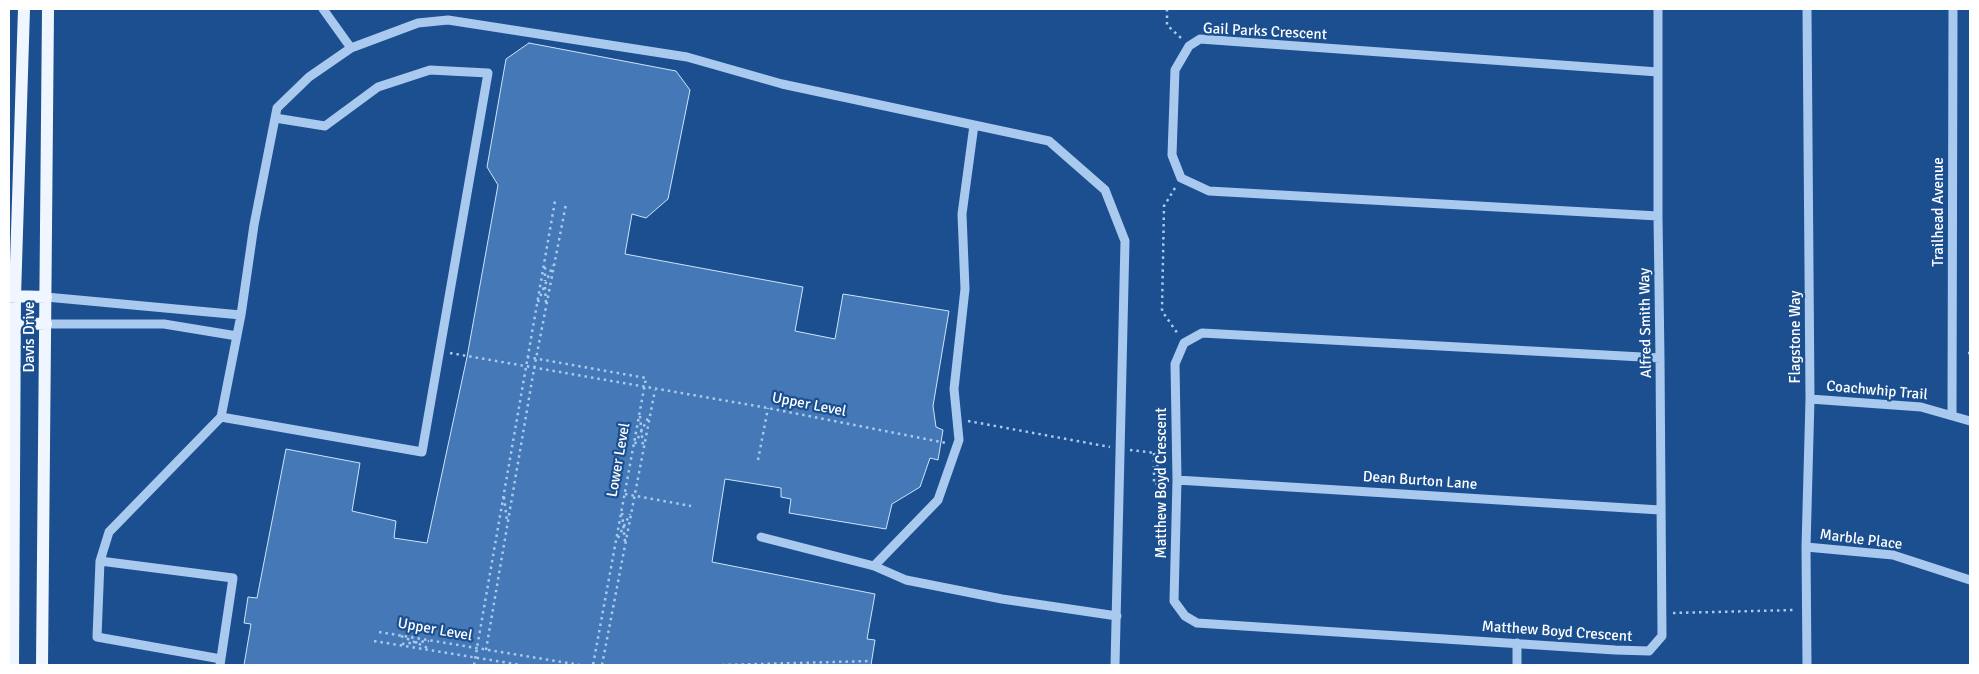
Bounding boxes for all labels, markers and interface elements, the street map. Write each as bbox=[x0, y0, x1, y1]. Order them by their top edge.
street label: Gail Parks Crescent bbox=[1203, 20, 1327, 44]
street label: Trailhead Avenue bbox=[1930, 157, 1948, 267]
street label: Alfred Smith Way bbox=[1636, 268, 1656, 378]
street label: Flagstone Way bbox=[1787, 291, 1805, 383]
street label: Davis Drive bbox=[21, 301, 39, 373]
street label: Coachwhip Trail bbox=[1826, 378, 1928, 404]
street label: Upper Level bbox=[770, 389, 848, 421]
street label: Matthew Boyd Crescent bbox=[1153, 408, 1171, 558]
street label: Lower Level bbox=[604, 421, 634, 499]
street label: Dean Burton Lane bbox=[1362, 468, 1478, 494]
street label: Marble Place bbox=[1819, 526, 1903, 554]
street label: Upper Level bbox=[396, 615, 474, 645]
street label: Matthew Boyd Crescent bbox=[1481, 618, 1633, 646]

